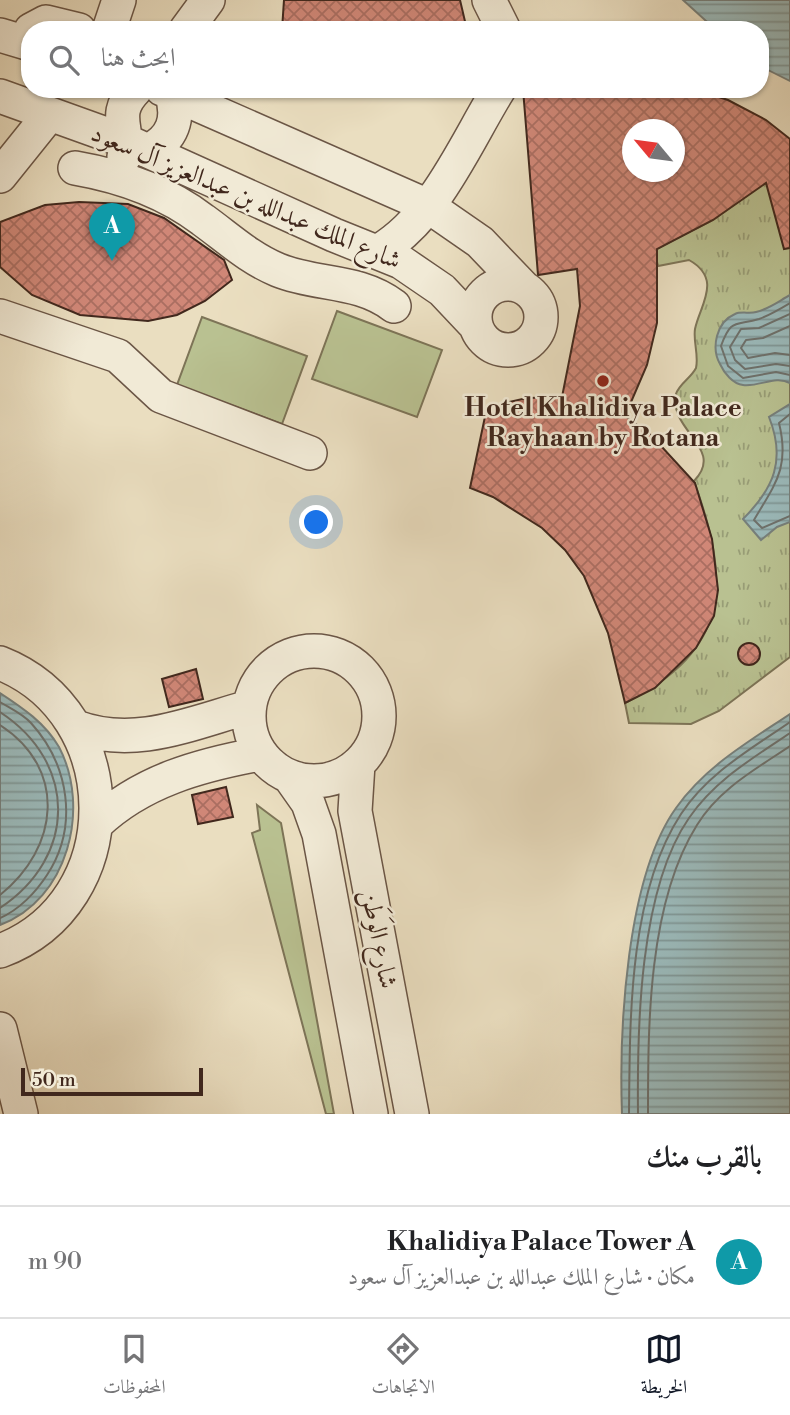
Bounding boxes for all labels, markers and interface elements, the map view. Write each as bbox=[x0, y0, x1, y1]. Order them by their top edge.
search box bbox=[21, 21, 769, 98]
icon: search bbox=[45, 41, 83, 79]
text: ابحث هنا bbox=[101, 42, 176, 74]
street label: شارع الملك عبدالله بن عبدالعزيز آل سعود bbox=[84, 117, 406, 282]
north arrow bbox=[622, 119, 685, 182]
pin: A bbox=[89, 203, 135, 261]
marker: Hotel Khalidiya Palace Rayhaan by Rotana bbox=[595, 373, 611, 389]
place label: Hotel Khalidiya Palace Rayhaan by Rotana bbox=[464, 392, 742, 454]
your location bbox=[299, 505, 333, 539]
street label: شارع الوَطَن bbox=[349, 886, 407, 992]
scale bar bbox=[21, 1065, 203, 1097]
text: 50 m bbox=[32, 1068, 76, 1092]
text: بالقرب منك bbox=[646, 1139, 762, 1177]
text: Khalidiya Palace Tower A bbox=[387, 1226, 695, 1258]
text: 90 m bbox=[28, 1248, 82, 1276]
text: A bbox=[731, 1248, 747, 1276]
text: مكان · شارع الملك عبدالله بن عبدالعزيز آل سعود bbox=[348, 1263, 695, 1291]
tab: المحفوظات bbox=[103, 1330, 166, 1405]
tab: الاتجاهات bbox=[372, 1330, 435, 1405]
tab: الخريطة bbox=[641, 1330, 687, 1405]

